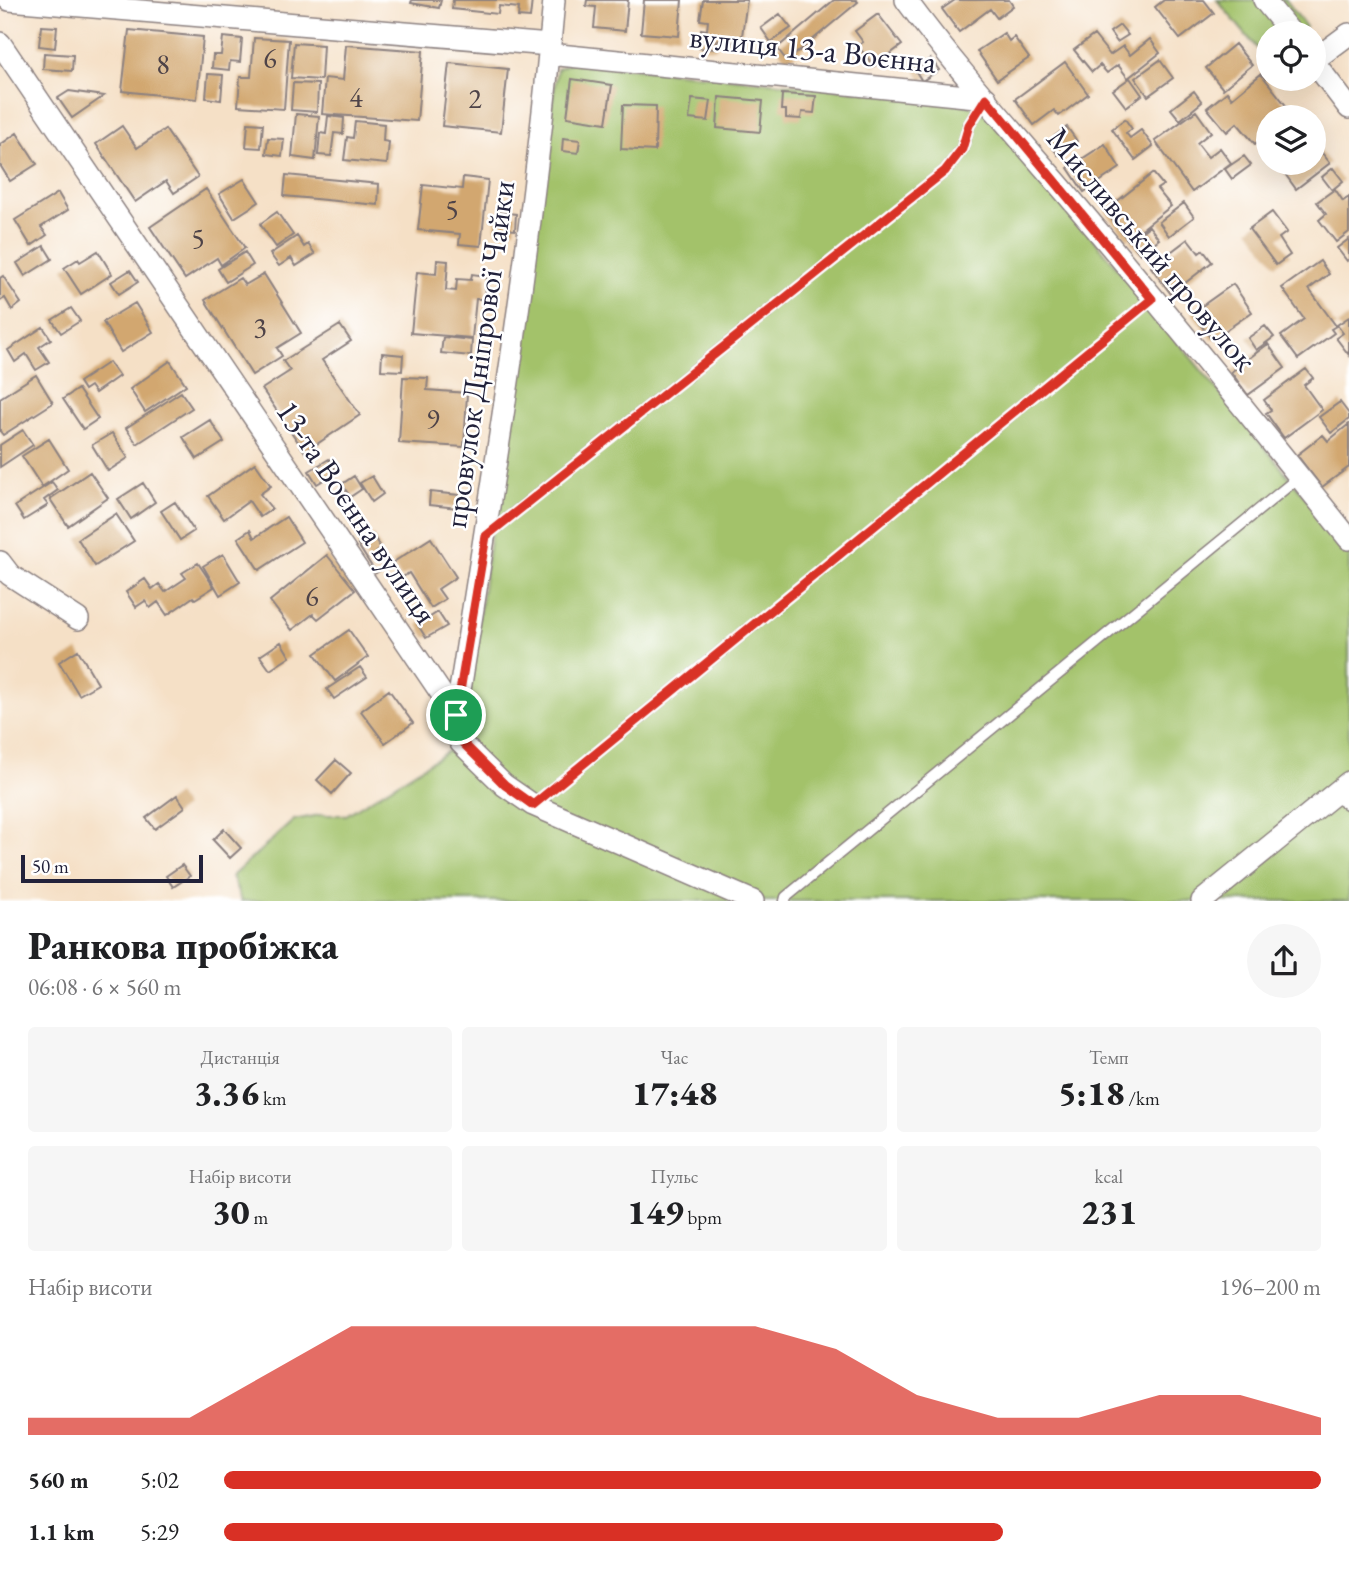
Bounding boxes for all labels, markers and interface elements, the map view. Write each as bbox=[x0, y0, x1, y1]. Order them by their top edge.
street label: вулиця 13-а Воєнна bbox=[688, 15, 939, 83]
map controls bbox=[1256, 21, 1326, 175]
button: locate bbox=[1256, 21, 1326, 91]
house number: 6 bbox=[263, 40, 277, 76]
house number: 8 bbox=[156, 46, 170, 82]
house number: 4 bbox=[349, 79, 363, 115]
house number: 2 bbox=[468, 80, 482, 116]
button: layers bbox=[1256, 105, 1326, 175]
street label: Мисливський провулок bbox=[1038, 118, 1266, 380]
street label: провулок Дніпрової Чайки bbox=[434, 177, 524, 531]
house number: 5 bbox=[445, 191, 459, 227]
house number: 5 bbox=[191, 220, 205, 256]
house number: 3 bbox=[253, 309, 267, 345]
street label: 13-та Воєнна вулиця bbox=[267, 392, 447, 632]
house number: 9 bbox=[426, 400, 440, 436]
house number: 6 bbox=[305, 578, 319, 614]
pin bbox=[426, 685, 486, 745]
icon: arrive bbox=[437, 696, 475, 734]
scale bar bbox=[21, 852, 203, 884]
text: 50 m bbox=[32, 854, 69, 879]
text: Ранкова пробіжка bbox=[28, 921, 338, 970]
button: share bbox=[1247, 924, 1321, 998]
text: 06:08 · 6 × 560 m bbox=[28, 972, 181, 1002]
text: Дистанція bbox=[200, 1045, 280, 1070]
text: Час bbox=[660, 1045, 689, 1070]
text: Темп bbox=[1089, 1045, 1129, 1070]
text: 3.36 bbox=[194, 1070, 259, 1115]
text: 17:48 bbox=[632, 1070, 717, 1115]
text: 5:18 bbox=[1058, 1070, 1125, 1115]
text: km bbox=[259, 1086, 287, 1111]
text: /km bbox=[1125, 1086, 1160, 1111]
text: Набір висоти bbox=[189, 1164, 292, 1189]
text: Пульс bbox=[650, 1164, 699, 1189]
text: kcal bbox=[1095, 1164, 1123, 1189]
text: 30 bbox=[212, 1189, 250, 1234]
text: 149 bbox=[627, 1189, 684, 1234]
text: 231 bbox=[1080, 1189, 1137, 1234]
text: m bbox=[250, 1205, 268, 1230]
text: bpm bbox=[684, 1205, 722, 1230]
text: Набір висоти bbox=[28, 1272, 152, 1302]
text: 196–200 m bbox=[1220, 1272, 1321, 1302]
text: 560 m bbox=[28, 1465, 89, 1495]
text: 5:02 bbox=[140, 1465, 179, 1495]
text: 1.1 km bbox=[28, 1517, 95, 1547]
text: 5:29 bbox=[140, 1517, 179, 1547]

